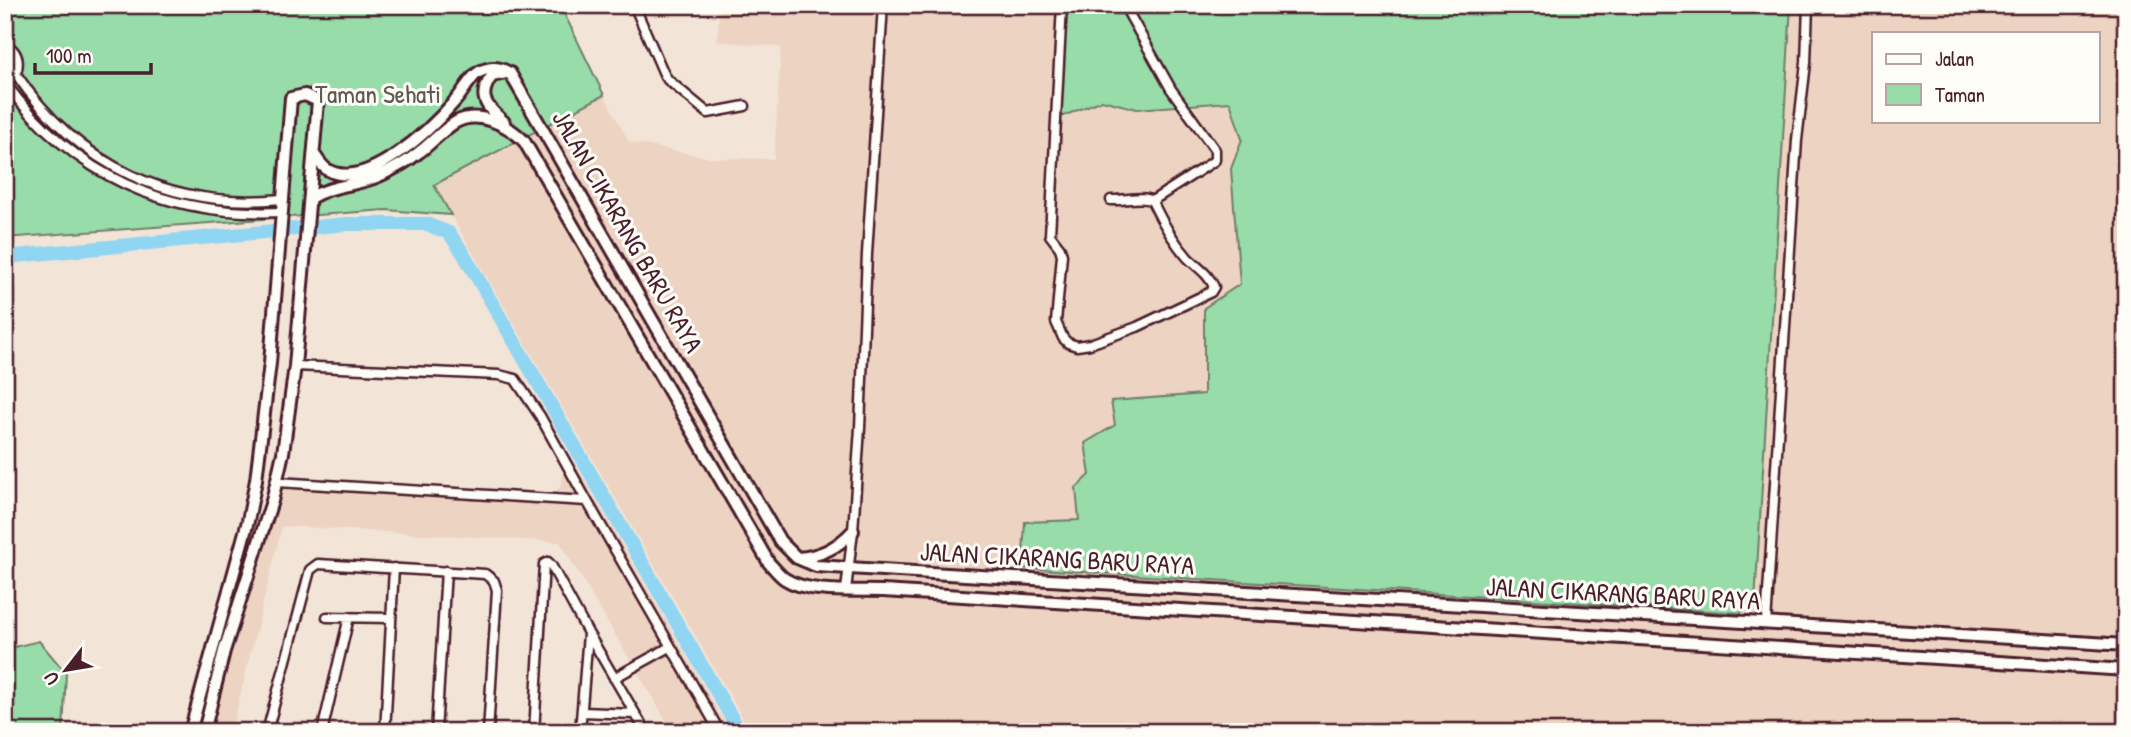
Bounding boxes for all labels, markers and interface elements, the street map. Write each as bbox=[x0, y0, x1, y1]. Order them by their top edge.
scale bar bbox=[35, 32, 150, 76]
legend bbox=[1872, 32, 2100, 122]
text: 100 m bbox=[46, 41, 92, 70]
text: Jalan bbox=[1935, 44, 1974, 73]
park label: Taman Sehati bbox=[315, 76, 441, 111]
text: Taman bbox=[1935, 80, 1985, 109]
street label: JALAN CIKARANG BARU RAYA bbox=[544, 103, 712, 359]
street label: JALAN CIKARANG BARU RAYA bbox=[919, 533, 1195, 583]
street label: JALAN CIKARANG BARU RAYA bbox=[1485, 568, 1761, 618]
north arrow bbox=[32, 636, 102, 706]
text: U bbox=[37, 667, 65, 690]

